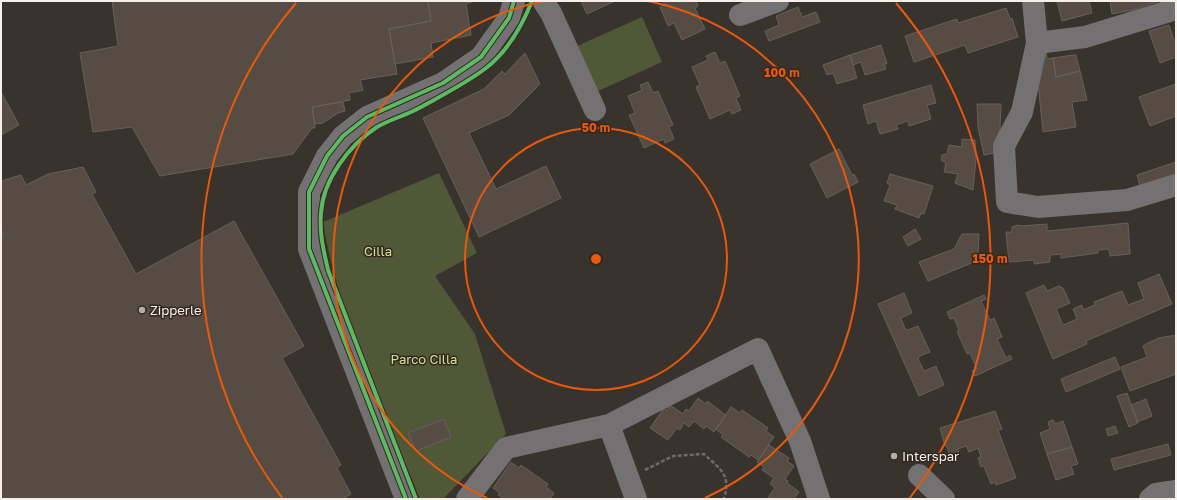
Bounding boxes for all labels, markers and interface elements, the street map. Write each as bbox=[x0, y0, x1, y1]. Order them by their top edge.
text: 100 m bbox=[764, 65, 800, 80]
text: 50 m bbox=[582, 120, 610, 135]
park label: Cilla bbox=[364, 243, 392, 259]
text: 150 m bbox=[973, 251, 1007, 266]
centre of rings bbox=[589, 252, 603, 266]
place label: Zipperle bbox=[150, 302, 201, 318]
marker: Zipperle bbox=[137, 305, 147, 315]
park label: Parco Cilla bbox=[391, 351, 457, 367]
place label: Interspar bbox=[902, 448, 959, 464]
marker: Interspar bbox=[889, 451, 899, 461]

